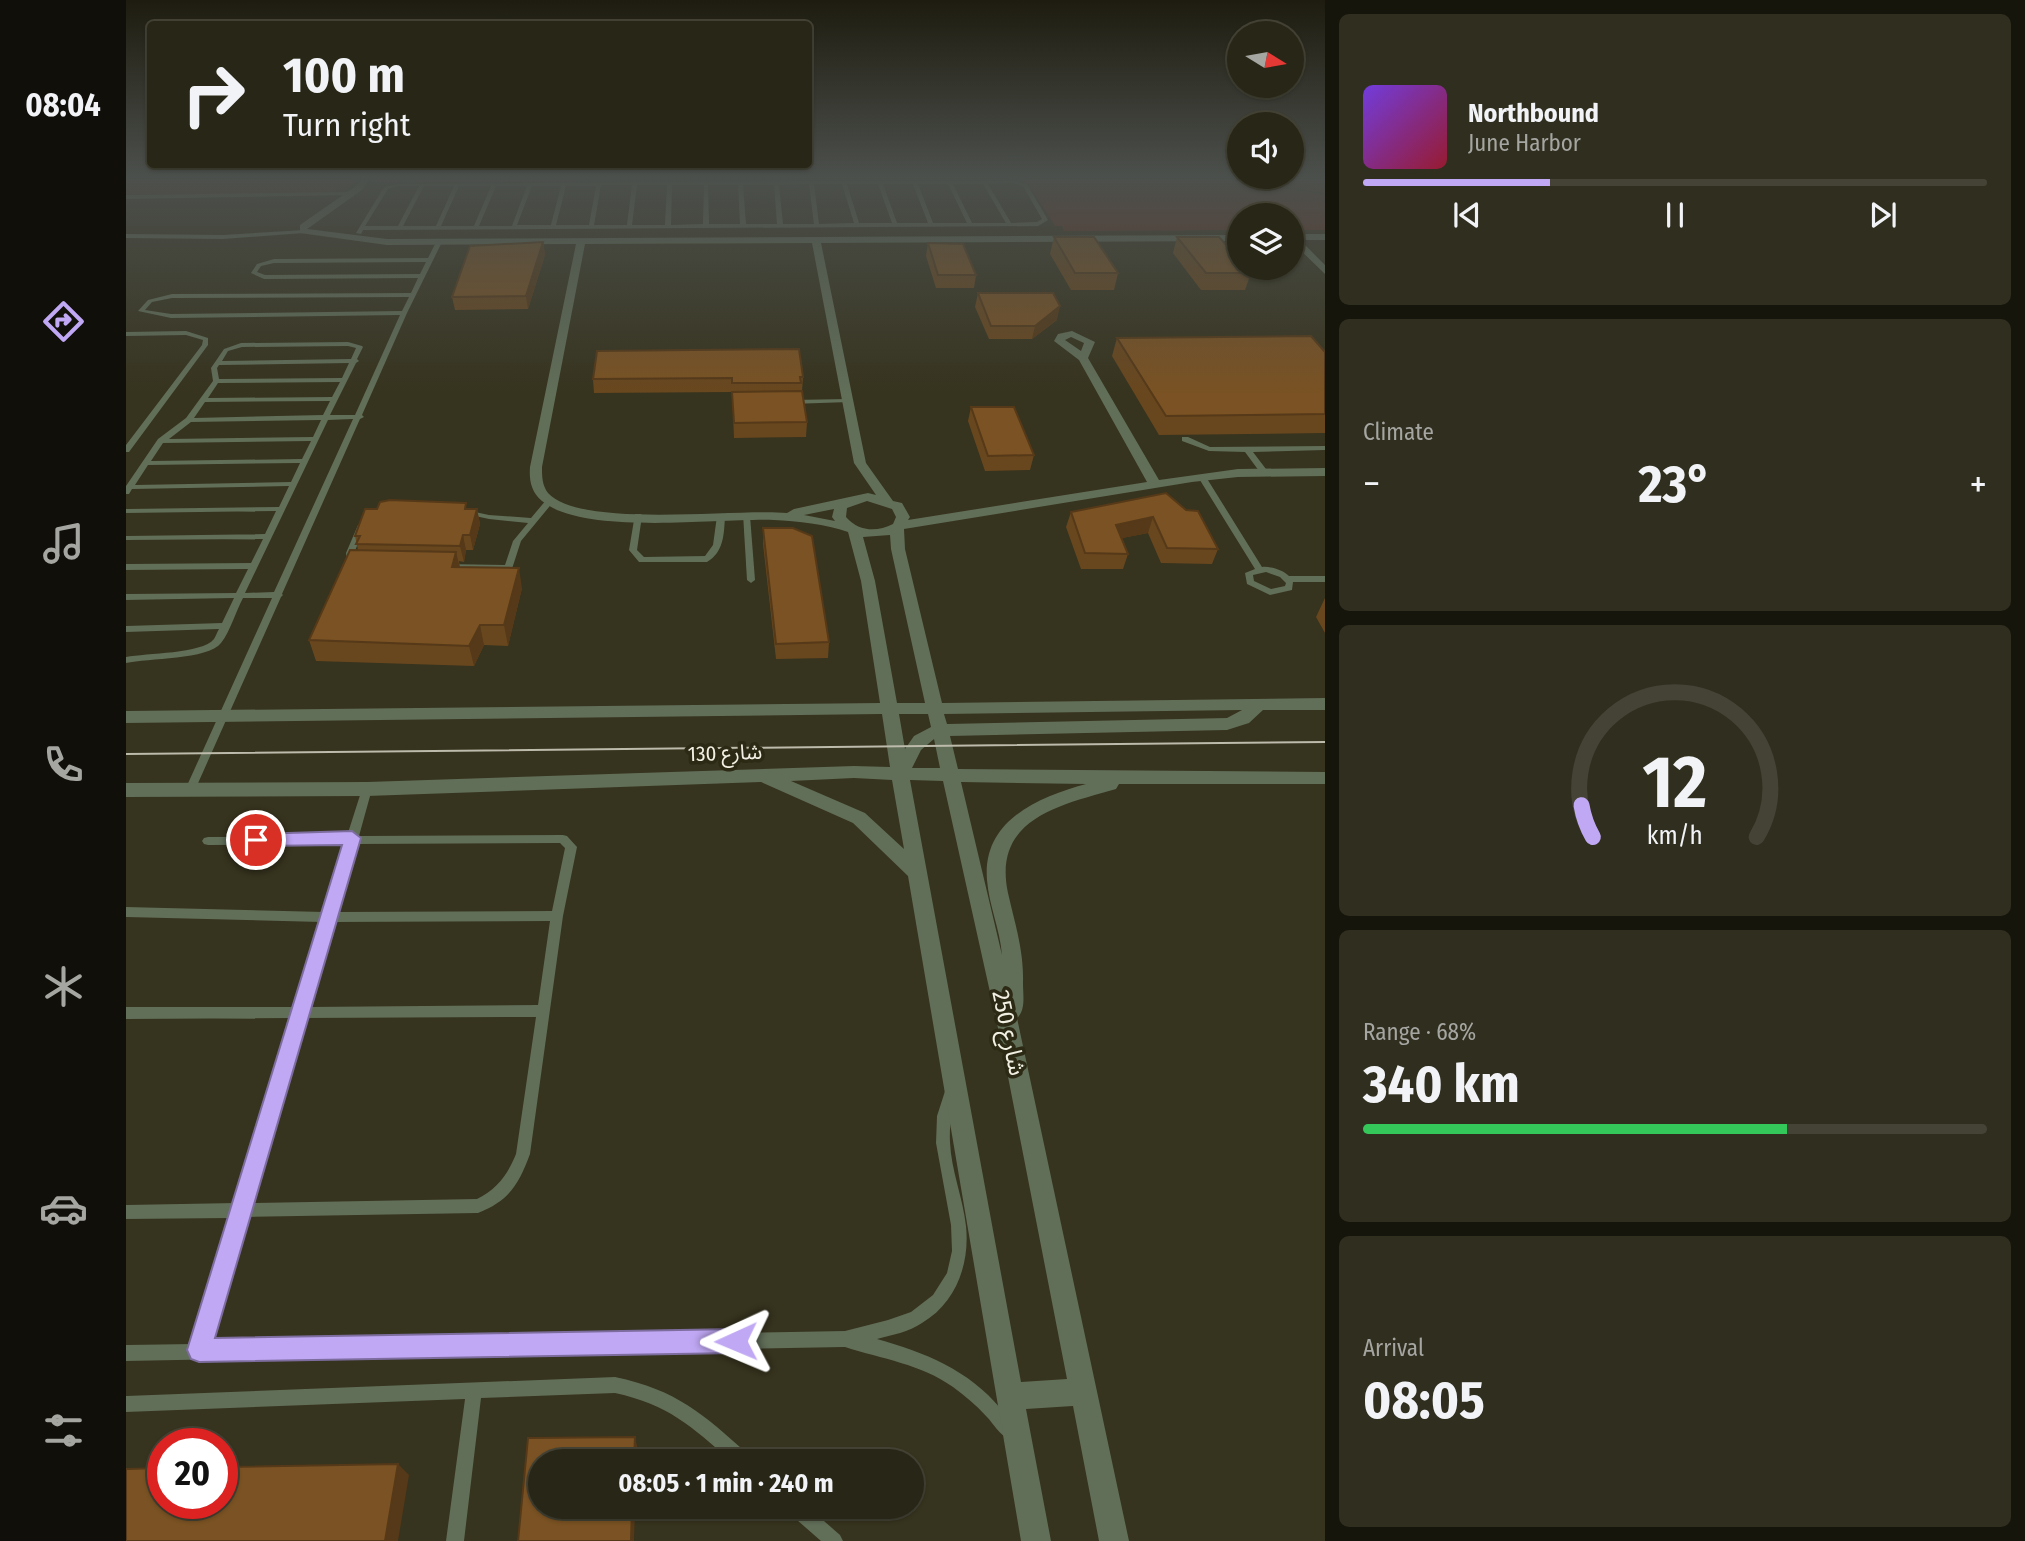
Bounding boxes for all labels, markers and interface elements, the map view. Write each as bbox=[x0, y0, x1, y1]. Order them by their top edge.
north arrow bbox=[1227, 21, 1304, 98]
map controls bbox=[1227, 21, 1304, 280]
text: 100 m bbox=[283, 46, 405, 105]
icon: right bbox=[168, 49, 259, 140]
text: 08:04 bbox=[25, 86, 101, 124]
text: Northbound bbox=[1468, 98, 1599, 129]
text: Turn right bbox=[283, 106, 410, 144]
button: sound bbox=[1227, 112, 1304, 189]
text: June Harbor bbox=[1468, 129, 1581, 157]
icon: previous bbox=[1448, 196, 1486, 234]
icon: pause bbox=[1656, 196, 1694, 234]
icon: next bbox=[1864, 196, 1902, 234]
button: layers bbox=[1227, 203, 1304, 280]
icon: directions bbox=[39, 297, 88, 346]
text: Climate bbox=[1363, 418, 1434, 446]
text: 23° bbox=[1638, 453, 1711, 516]
text: − bbox=[1363, 461, 1380, 507]
text: + bbox=[1970, 461, 1987, 507]
icon: music bbox=[39, 519, 88, 568]
street label: شارع 130 bbox=[687, 739, 763, 769]
text: 12 bbox=[1643, 739, 1707, 826]
icon: phone bbox=[39, 740, 88, 789]
pin bbox=[226, 810, 286, 870]
text: km/h bbox=[1647, 820, 1703, 850]
icon: arrive bbox=[237, 821, 275, 859]
icon: climate bbox=[39, 962, 88, 1011]
street label: شارع 250 bbox=[983, 988, 1032, 1079]
text: Range · 68% bbox=[1363, 1018, 1476, 1046]
text: 340 km bbox=[1363, 1053, 1520, 1116]
icon: car bbox=[39, 1184, 88, 1233]
position arrow bbox=[699, 1304, 773, 1378]
text: Arrival bbox=[1363, 1334, 1424, 1362]
text: 08:05 bbox=[1363, 1369, 1485, 1432]
icon: filters bbox=[39, 1406, 88, 1455]
speed limit sign: 20 bbox=[147, 1428, 238, 1519]
text: 08:05 · 1 min · 240 m bbox=[618, 1468, 834, 1499]

